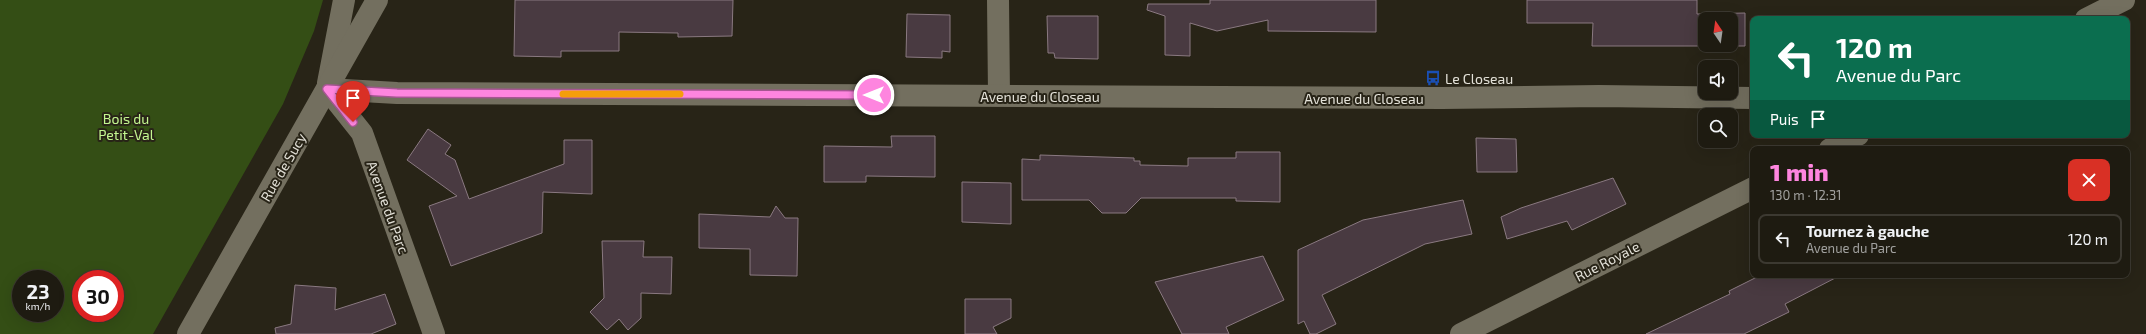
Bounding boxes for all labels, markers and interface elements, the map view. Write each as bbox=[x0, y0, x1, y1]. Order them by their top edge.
north arrow bbox=[1698, 12, 1738, 52]
map controls bbox=[1698, 12, 1738, 148]
text: 120 m bbox=[1836, 30, 1913, 64]
icon: left bbox=[1770, 32, 1822, 84]
button: sound bbox=[1698, 60, 1738, 100]
text: Avenue du Parc bbox=[1836, 64, 1961, 86]
bus stop icon: Le Closeau bbox=[1424, 69, 1442, 87]
place label: Le Closeau bbox=[1445, 70, 1513, 87]
position arrow bbox=[853, 74, 895, 116]
pin bbox=[336, 81, 370, 122]
icon: arrive bbox=[342, 87, 364, 109]
street label: Avenue du Closeau bbox=[980, 88, 1100, 105]
street label: Avenue du Closeau bbox=[1304, 90, 1424, 107]
button: search bbox=[1698, 108, 1738, 148]
icon: arrive bbox=[1807, 108, 1829, 130]
park label: Bois du Petit-Val bbox=[98, 110, 155, 143]
text: Puis bbox=[1770, 110, 1799, 128]
street label: Rue de Sucy bbox=[257, 129, 310, 204]
text: 1 min bbox=[1770, 157, 1829, 186]
street label: Avenue du Parc bbox=[363, 158, 413, 256]
button: close bbox=[2068, 159, 2110, 201]
text: 130 m · 12:31 bbox=[1770, 187, 1841, 203]
text: Tournez à gauche bbox=[1806, 222, 1929, 240]
icon: left bbox=[1772, 228, 1794, 250]
text: 120 m bbox=[2068, 230, 2108, 248]
street label: Rue Royale bbox=[1572, 237, 1642, 285]
text: Avenue du Parc bbox=[1806, 240, 1896, 256]
speed limit sign: 30 bbox=[72, 270, 124, 322]
text: 23 bbox=[27, 279, 49, 303]
text: km/h bbox=[26, 300, 50, 312]

